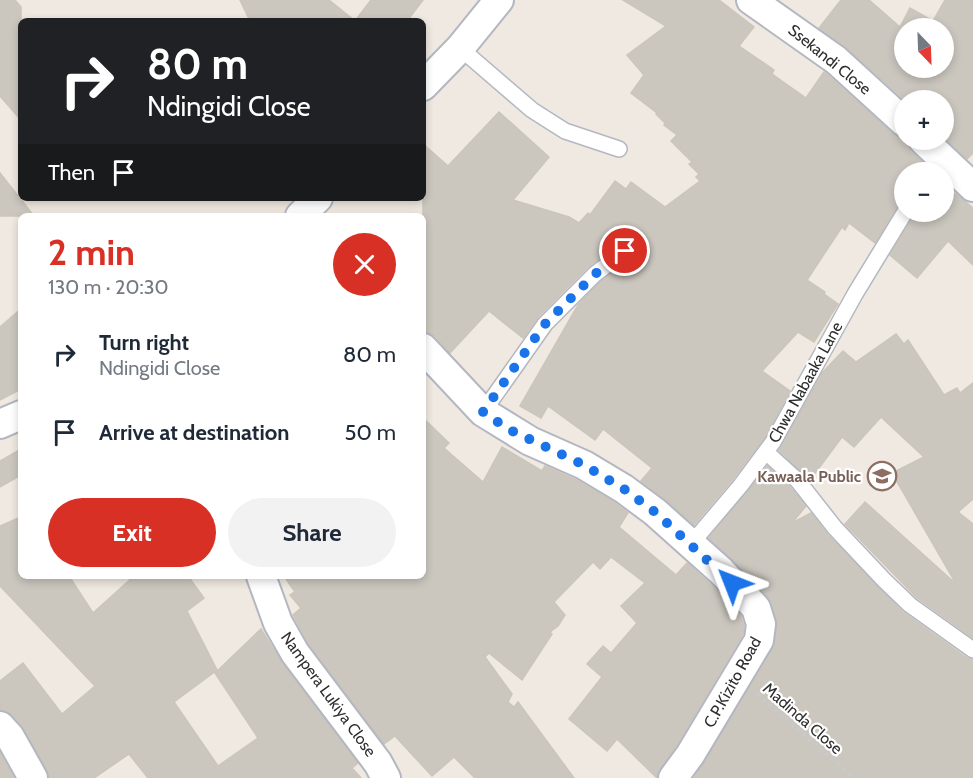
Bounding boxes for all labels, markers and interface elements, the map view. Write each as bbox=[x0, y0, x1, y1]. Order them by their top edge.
north arrow bbox=[894, 18, 954, 78]
map controls bbox=[894, 18, 954, 222]
street label: Ssekandi Close bbox=[785, 20, 875, 99]
text: 80 m bbox=[147, 38, 248, 90]
icon: right bbox=[48, 42, 126, 120]
text: Ndingidi Close bbox=[147, 90, 311, 123]
button: + bbox=[894, 90, 954, 150]
icon: arrive bbox=[107, 156, 140, 189]
text: Then bbox=[48, 159, 95, 186]
button: − bbox=[894, 162, 954, 222]
pin bbox=[599, 225, 650, 276]
text: 2 min bbox=[48, 230, 135, 274]
button: close bbox=[333, 233, 396, 296]
icon: arrive bbox=[608, 234, 641, 267]
text: 130 m · 20:30 bbox=[48, 275, 168, 299]
street label: Chwa Nabaaka Lane bbox=[764, 318, 847, 446]
text: Turn right bbox=[99, 329, 189, 356]
icon: right bbox=[48, 338, 81, 371]
text: 80 m bbox=[343, 341, 396, 368]
text: Ndingidi Close bbox=[99, 356, 220, 380]
icon: arrive bbox=[48, 416, 81, 449]
text: Arrive at destination bbox=[99, 419, 289, 446]
text: 50 m bbox=[344, 419, 396, 446]
school or university icon: Kawaala Public bbox=[866, 460, 898, 492]
place label: Kawaala Public bbox=[757, 467, 861, 486]
button: Exit bbox=[48, 498, 216, 567]
button: Share bbox=[228, 498, 396, 567]
position arrow bbox=[700, 551, 764, 615]
street label: Nampera Lukiya Close bbox=[277, 628, 380, 760]
street label: C.P.Kizito Road bbox=[700, 634, 765, 731]
street label: Madinda Close bbox=[759, 679, 846, 758]

